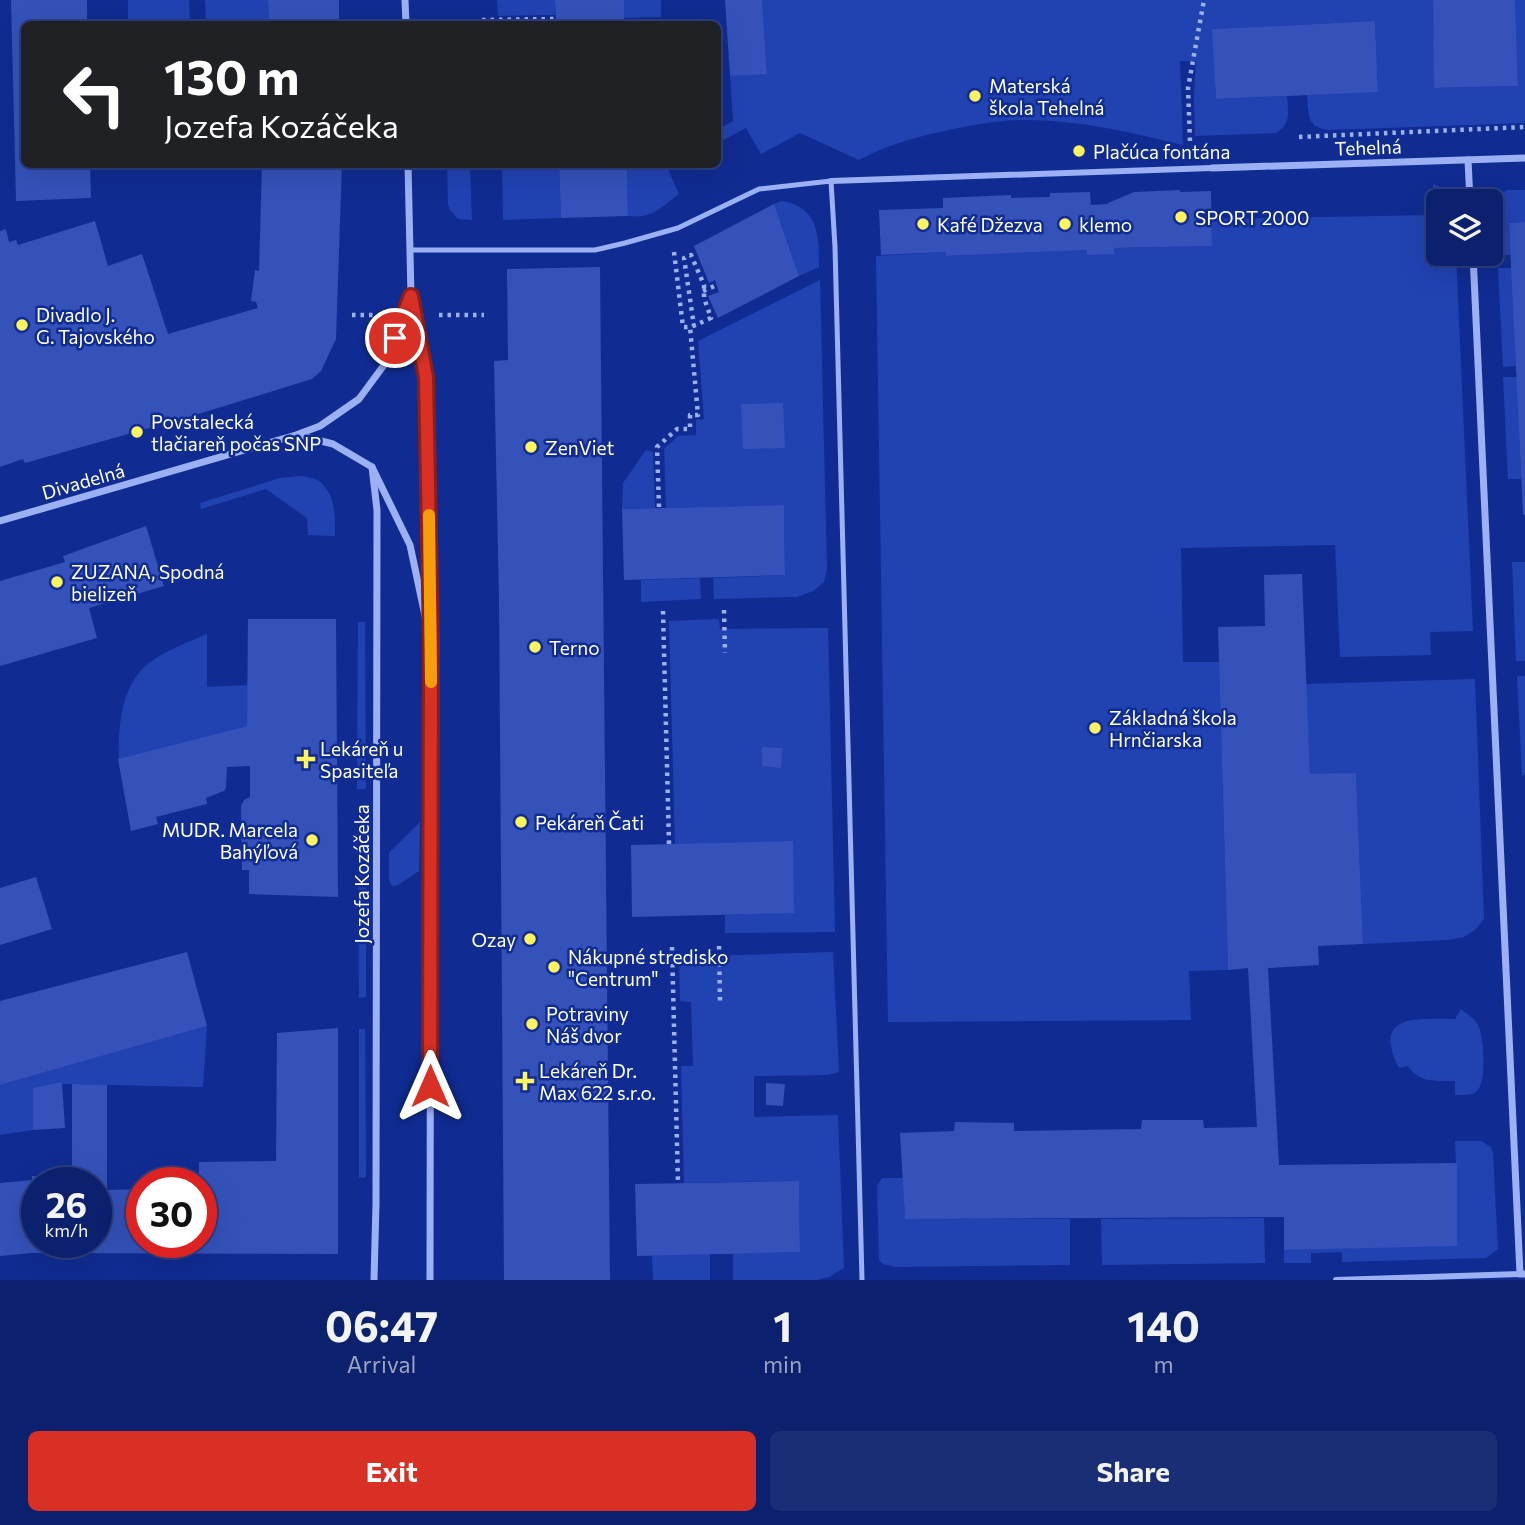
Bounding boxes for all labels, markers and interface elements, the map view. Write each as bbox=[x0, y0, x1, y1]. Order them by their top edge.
text: 130 m bbox=[164, 45, 299, 105]
icon: left bbox=[49, 49, 140, 140]
place label: Materská škola Tehelná bbox=[989, 74, 1104, 119]
marker: Materská škola Tehelná bbox=[967, 88, 983, 104]
text: Jozefa Kozáčeka bbox=[164, 105, 399, 145]
street label: Tehelná bbox=[1334, 134, 1402, 160]
place label: Plačúca fontána bbox=[1093, 140, 1230, 163]
marker: Plačúca fontána bbox=[1071, 143, 1087, 159]
map controls bbox=[1426, 189, 1503, 266]
button: layers bbox=[1426, 189, 1503, 266]
place label: SPORT 2000 bbox=[1195, 206, 1309, 229]
marker: SPORT 2000 bbox=[1173, 209, 1189, 225]
place label: Kafé Džezva bbox=[937, 213, 1043, 236]
place label: klemo bbox=[1079, 213, 1132, 236]
marker: Kafé Džezva bbox=[915, 216, 931, 232]
marker: klemo bbox=[1057, 216, 1073, 232]
place label: Divadlo J. G. Tajovského bbox=[36, 303, 155, 348]
pin bbox=[365, 308, 425, 368]
marker: Divadlo J. G. Tajovského bbox=[14, 317, 30, 333]
icon: arrive bbox=[376, 319, 414, 357]
place label: Povstalecká tlačiareň počas SNP bbox=[151, 410, 321, 455]
marker: Povstalecká tlačiareň počas SNP bbox=[129, 424, 145, 440]
place label: ZenViet bbox=[545, 436, 614, 459]
marker: ZenViet bbox=[523, 439, 539, 455]
street label: Divadelná bbox=[39, 458, 127, 504]
place label: ZUZANA, Spodná bielizeň bbox=[71, 560, 224, 605]
marker: ZUZANA, Spodná bielizeň bbox=[49, 574, 65, 590]
place label: Terno bbox=[549, 636, 600, 659]
marker: Terno bbox=[527, 639, 543, 655]
place label: Základná škola Hrnčiarska bbox=[1109, 706, 1237, 751]
marker: Základná škola Hrnčiarska bbox=[1087, 720, 1103, 736]
place label: Lekáreň u Spasiteľa bbox=[320, 737, 403, 782]
marker: Lekáreň u Spasiteľa bbox=[298, 751, 314, 767]
street label: Jozefa Kozáčeka bbox=[350, 804, 373, 944]
place label: Pekáreň Čati bbox=[535, 810, 644, 834]
marker: Pekáreň Čati bbox=[513, 814, 529, 830]
place label: MUDR. Marcela Bahýľová bbox=[162, 818, 298, 863]
marker: MUDR. Marcela Bahýľová bbox=[304, 832, 320, 848]
place label: Ozay bbox=[471, 928, 516, 951]
marker: Ozay bbox=[522, 931, 538, 947]
place label: Nákupné stredisko "Centrum" bbox=[568, 945, 728, 990]
marker: Nákupné stredisko "Centrum" bbox=[546, 959, 562, 975]
place label: Potraviny Náš dvor bbox=[546, 1002, 629, 1047]
marker: Potraviny Náš dvor bbox=[524, 1016, 540, 1032]
position arrow bbox=[393, 1049, 467, 1123]
place label: Lekáreň Dr. Max 622 s.r.o. bbox=[539, 1059, 656, 1104]
marker: Lekáreň Dr. Max 622 s.r.o. bbox=[517, 1073, 533, 1089]
speed limit sign: 30 bbox=[126, 1167, 217, 1258]
text: 26 bbox=[46, 1182, 87, 1225]
text: km/h bbox=[45, 1219, 88, 1241]
text: 06:47 bbox=[325, 1299, 438, 1351]
text: 1 bbox=[773, 1299, 792, 1351]
text: 140 bbox=[1127, 1299, 1200, 1351]
text: Arrival bbox=[347, 1350, 416, 1378]
text: min bbox=[763, 1350, 802, 1378]
text: m bbox=[1154, 1350, 1174, 1378]
button: Exit bbox=[28, 1431, 756, 1511]
button: Share bbox=[770, 1431, 1497, 1511]

